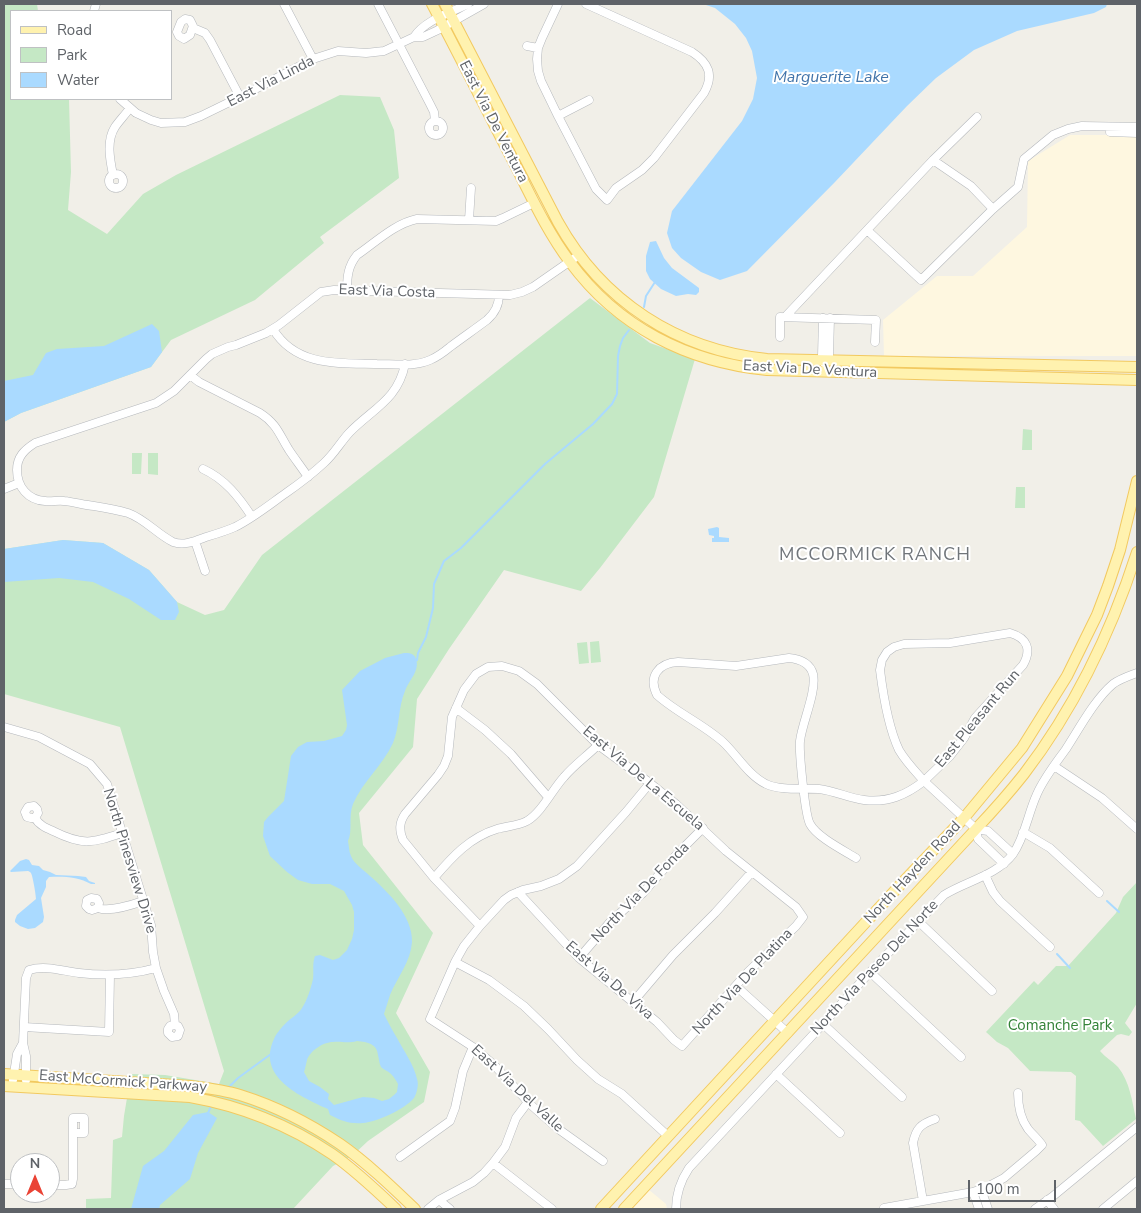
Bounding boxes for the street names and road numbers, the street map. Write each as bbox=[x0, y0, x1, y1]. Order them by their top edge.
street label: East Via Linda bbox=[224, 52, 318, 112]
street label: East Via De Ventura bbox=[455, 58, 531, 186]
street label: East Via Costa bbox=[338, 281, 436, 303]
street label: East Via De Ventura bbox=[742, 357, 878, 383]
street label: East Pleasant Run bbox=[932, 666, 1024, 772]
street label: East Via De La Escuela bbox=[579, 723, 707, 835]
street label: North Pinesview Drive bbox=[98, 786, 160, 936]
street label: North Hayden Road bbox=[861, 818, 965, 928]
street label: North Via De Fonda bbox=[588, 839, 694, 947]
street label: North Via Paseo Del Norte bbox=[807, 897, 943, 1039]
street label: North Via De Platina bbox=[689, 925, 797, 1039]
street label: East Via De Viva bbox=[561, 938, 657, 1024]
street label: East Via Del Valle bbox=[467, 1041, 567, 1137]
street label: East McCormick Parkway bbox=[38, 1067, 208, 1097]

